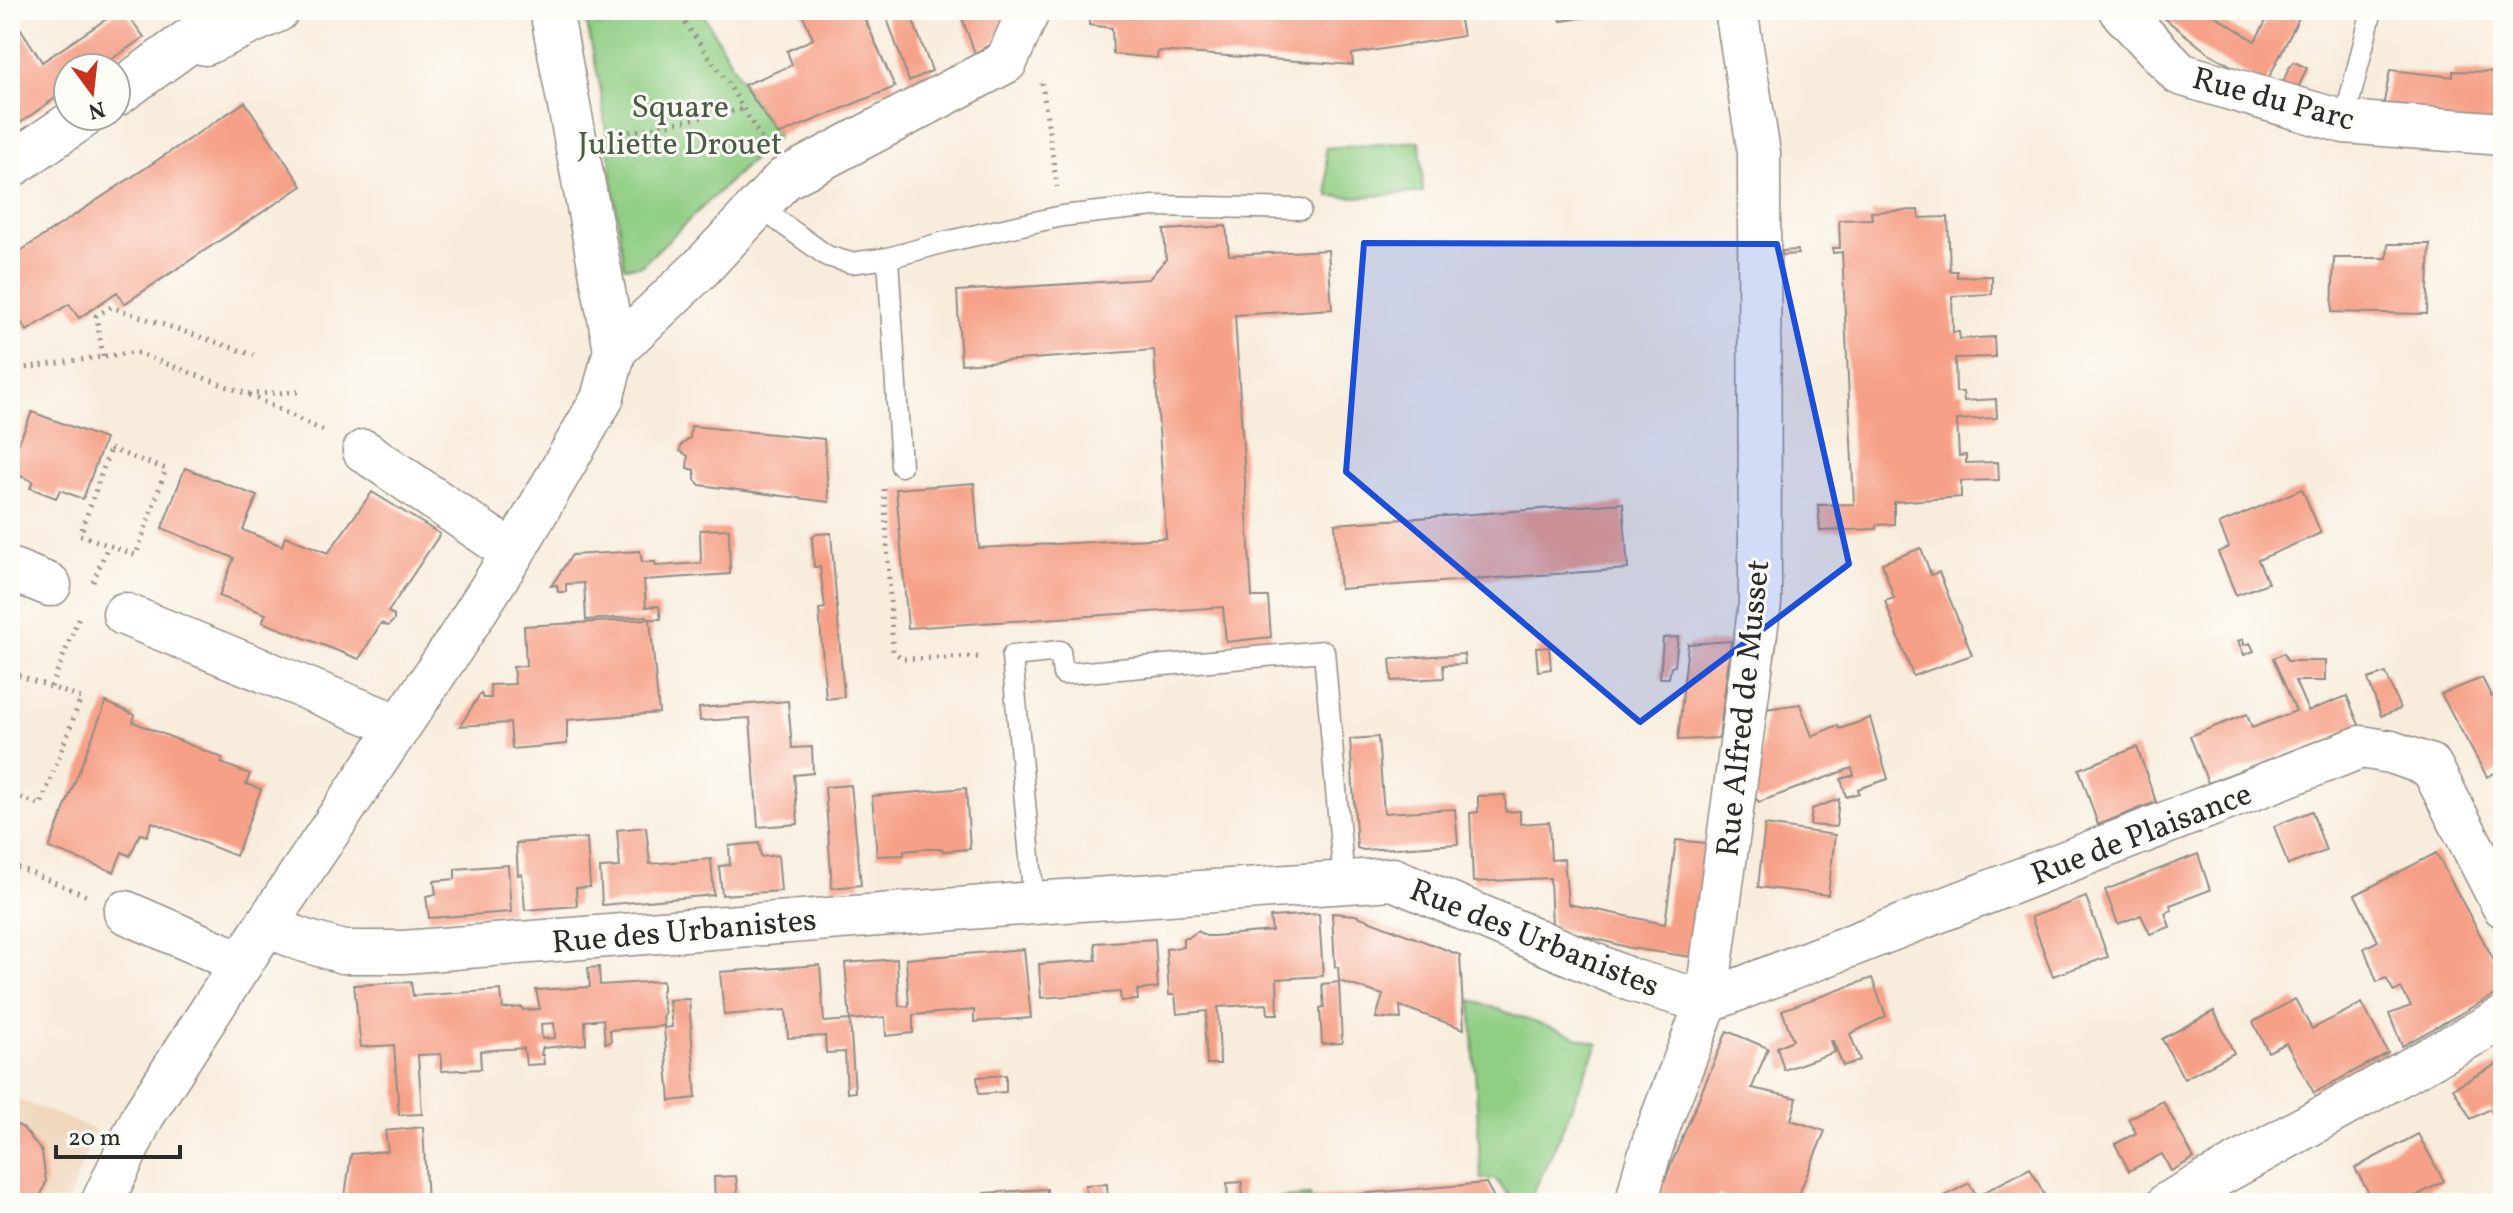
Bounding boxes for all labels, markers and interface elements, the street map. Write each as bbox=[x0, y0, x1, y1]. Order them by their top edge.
north arrow bbox=[52, 52, 132, 132]
street label: Rue du Parc bbox=[2187, 58, 2359, 144]
park label: Square Juliette Drouet bbox=[578, 87, 782, 168]
text: N bbox=[85, 92, 108, 126]
street label: Rue Alfred de Musset bbox=[1708, 558, 1782, 859]
street label: Rue de Plaisance bbox=[2025, 774, 2259, 898]
street label: Rue des Urbanistes bbox=[1403, 870, 1665, 1010]
street label: Rue des Urbanistes bbox=[550, 900, 818, 966]
scale bar bbox=[56, 1109, 180, 1159]
text: 20 m bbox=[68, 1122, 121, 1156]

